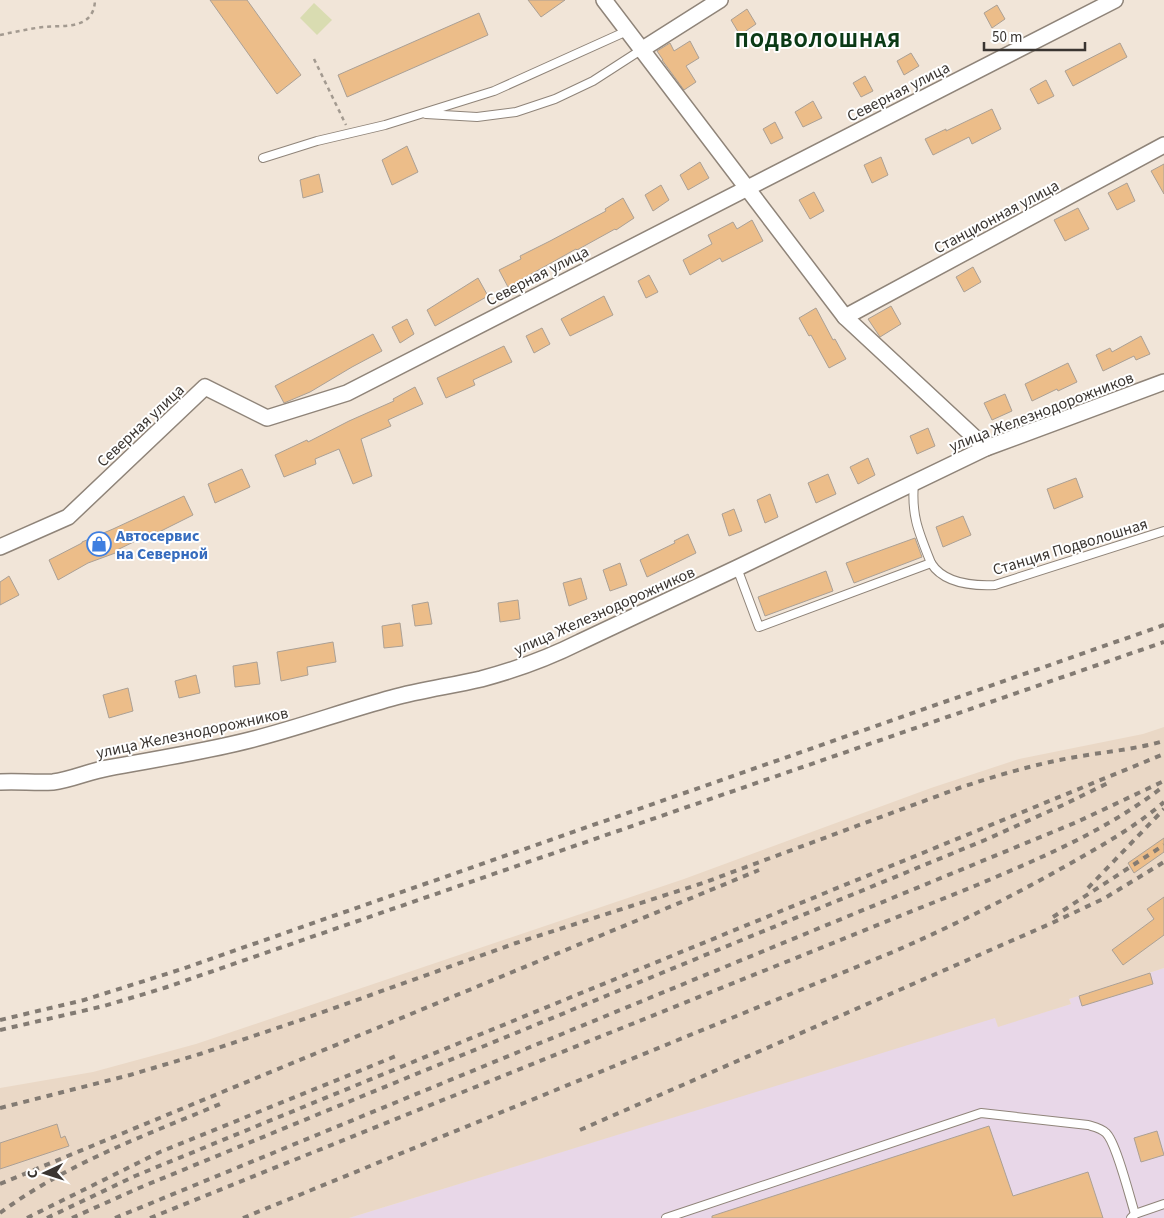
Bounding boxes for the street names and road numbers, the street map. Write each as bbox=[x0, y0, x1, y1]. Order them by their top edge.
street label: Северная улица bbox=[843, 57, 954, 127]
street label: Станционная улица bbox=[930, 175, 1063, 259]
street label: Северная улица bbox=[482, 241, 593, 311]
street label: улица Железнодорожников bbox=[946, 367, 1137, 457]
street label: Северная улица bbox=[92, 379, 189, 472]
street label: Станция Подволошная bbox=[990, 513, 1150, 581]
street label: улица Железнодорожников bbox=[510, 561, 698, 661]
street label: улица Железнодорожников bbox=[94, 702, 290, 764]

